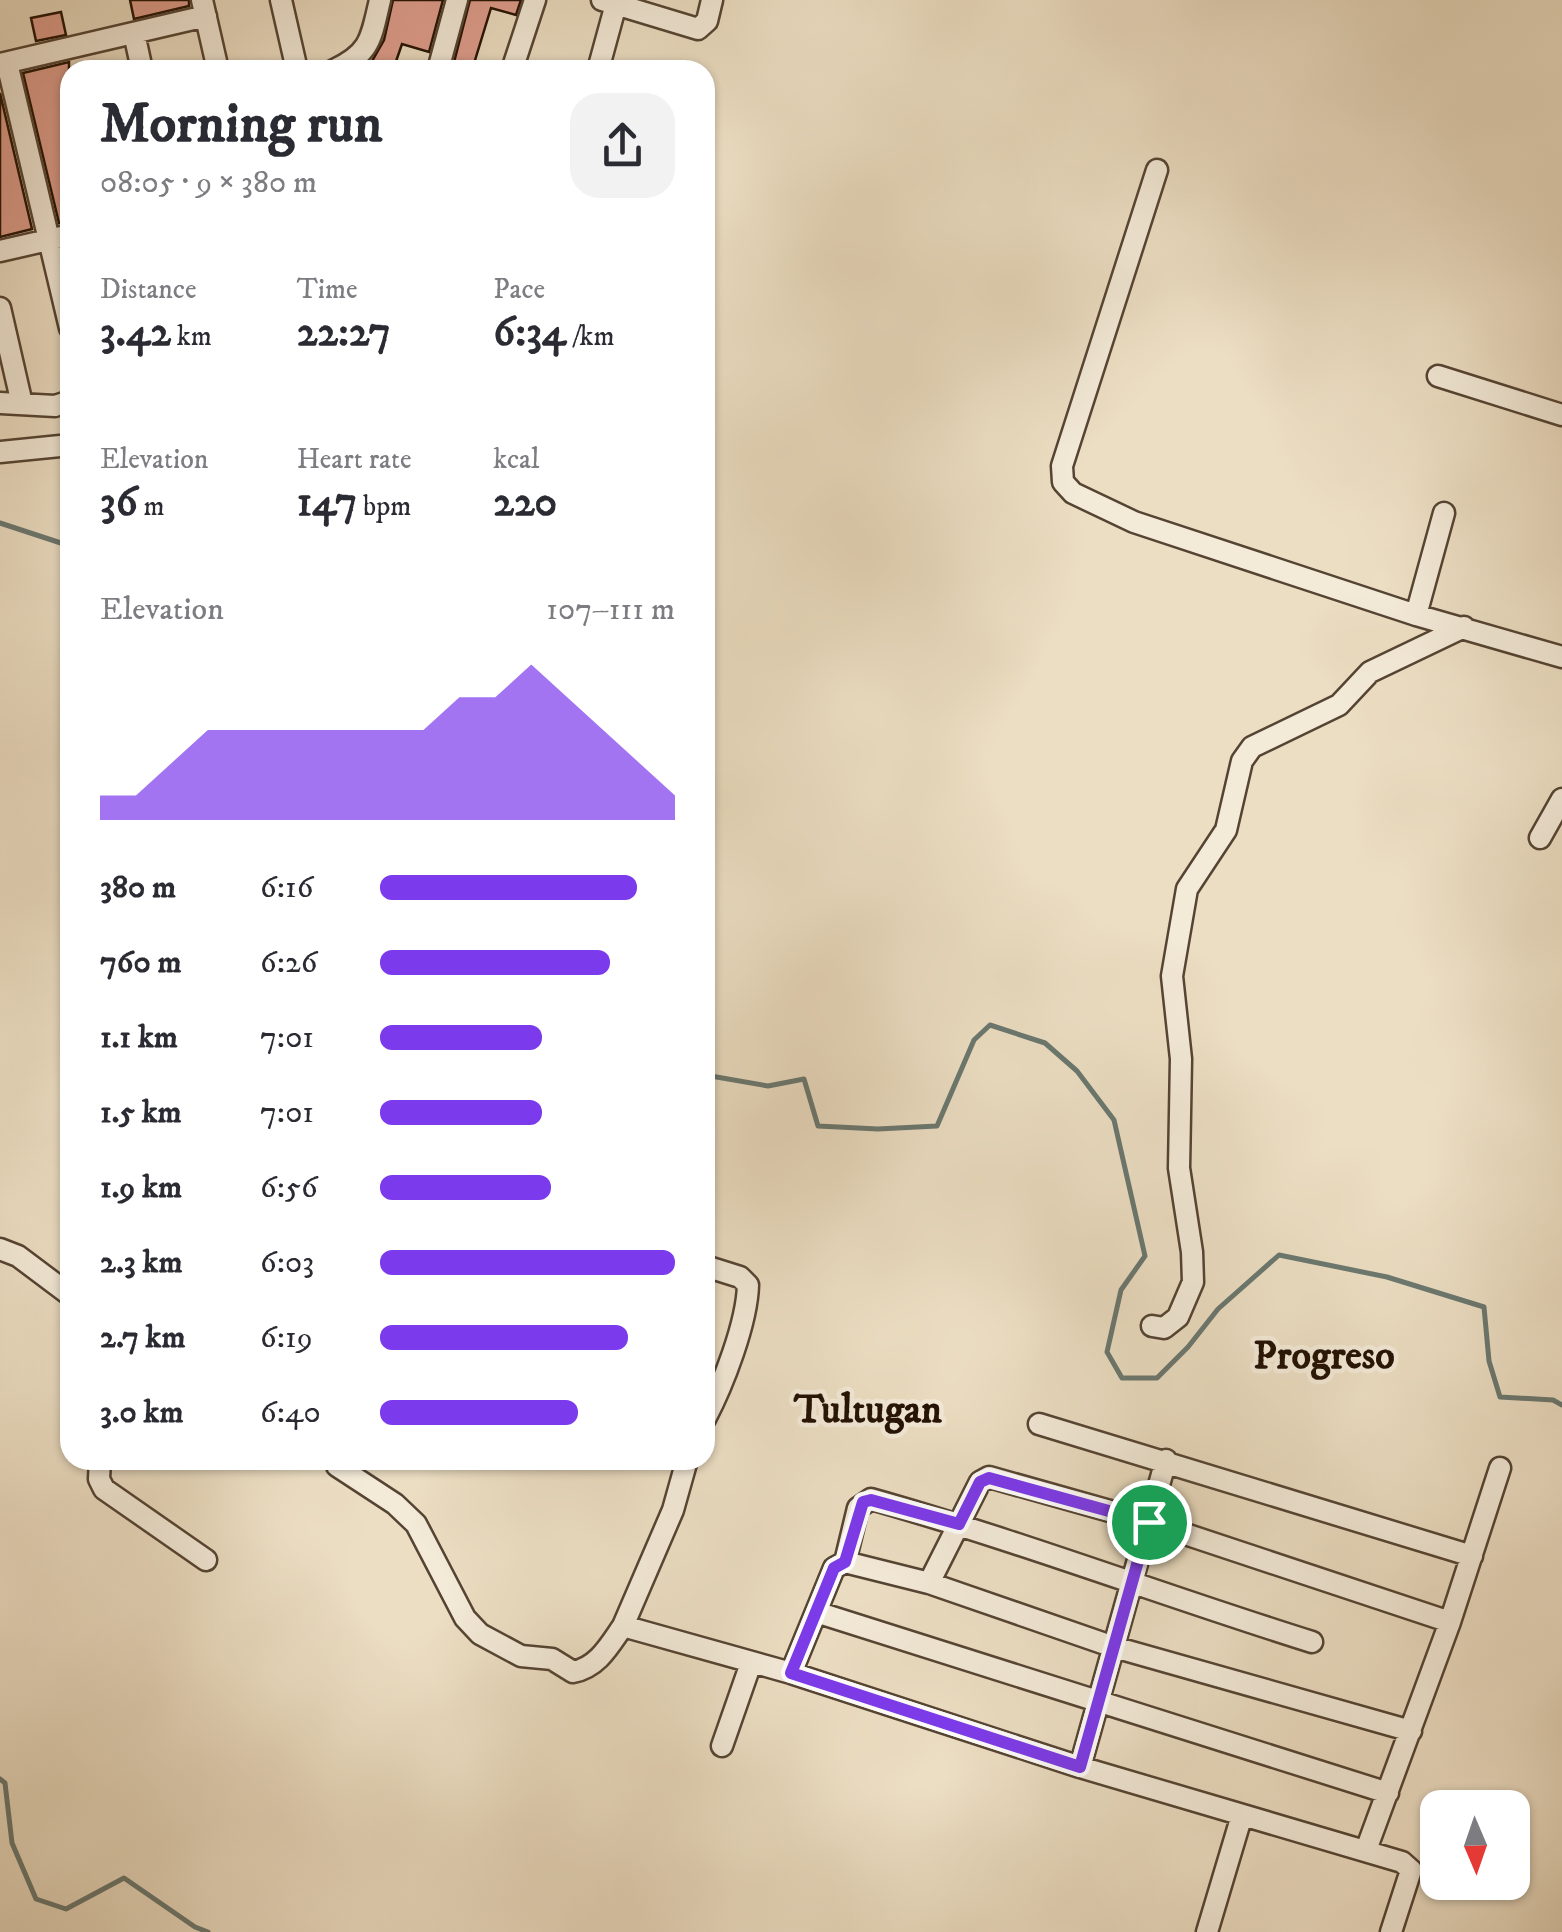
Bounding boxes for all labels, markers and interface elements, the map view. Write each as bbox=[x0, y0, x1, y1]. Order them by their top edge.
text: Morning run bbox=[100, 91, 382, 160]
button: share bbox=[570, 93, 675, 198]
text: 08:05 · 9 × 380 m bbox=[100, 163, 317, 203]
text: Distance bbox=[100, 272, 196, 307]
text: Time bbox=[297, 272, 357, 307]
text: Pace bbox=[493, 272, 545, 307]
text: 3.42 bbox=[100, 307, 171, 359]
text: 22:27 bbox=[297, 307, 391, 359]
text: 6:34 bbox=[493, 307, 566, 359]
text: km bbox=[171, 319, 212, 354]
text: /km bbox=[566, 319, 615, 354]
text: Elevation bbox=[100, 442, 208, 477]
text: Heart rate bbox=[297, 442, 412, 477]
text: kcal bbox=[493, 442, 539, 477]
text: 36 bbox=[100, 477, 138, 529]
text: 147 bbox=[297, 477, 357, 529]
text: 220 bbox=[493, 477, 557, 529]
text: m bbox=[138, 489, 165, 524]
text: bpm bbox=[357, 489, 411, 524]
text: Elevation bbox=[100, 590, 224, 630]
text: 107–111 m bbox=[546, 590, 675, 630]
text: 380 m bbox=[100, 868, 176, 908]
text: 6:16 bbox=[260, 868, 313, 908]
text: 760 m bbox=[100, 943, 182, 983]
text: 6:26 bbox=[260, 943, 317, 983]
text: 1.1 km bbox=[100, 1018, 178, 1058]
text: 7:01 bbox=[260, 1018, 314, 1058]
text: 1.5 km bbox=[100, 1093, 182, 1133]
text: 7:01 bbox=[260, 1093, 314, 1133]
text: 1.9 km bbox=[100, 1168, 182, 1208]
text: 6:56 bbox=[260, 1168, 318, 1208]
text: 2.3 km bbox=[100, 1243, 182, 1283]
text: 6:03 bbox=[260, 1243, 314, 1283]
text: 2.7 km bbox=[100, 1318, 186, 1358]
text: 6:19 bbox=[260, 1318, 313, 1358]
district label: Progreso bbox=[1253, 1332, 1395, 1382]
district label: Tultugan bbox=[793, 1386, 942, 1436]
text: 3.0 km bbox=[100, 1393, 184, 1433]
text: 6:40 bbox=[260, 1393, 321, 1433]
pin bbox=[1107, 1480, 1192, 1565]
icon: arrive bbox=[1122, 1495, 1177, 1550]
north arrow bbox=[1420, 1790, 1530, 1900]
map controls bbox=[1420, 1790, 1530, 1900]

